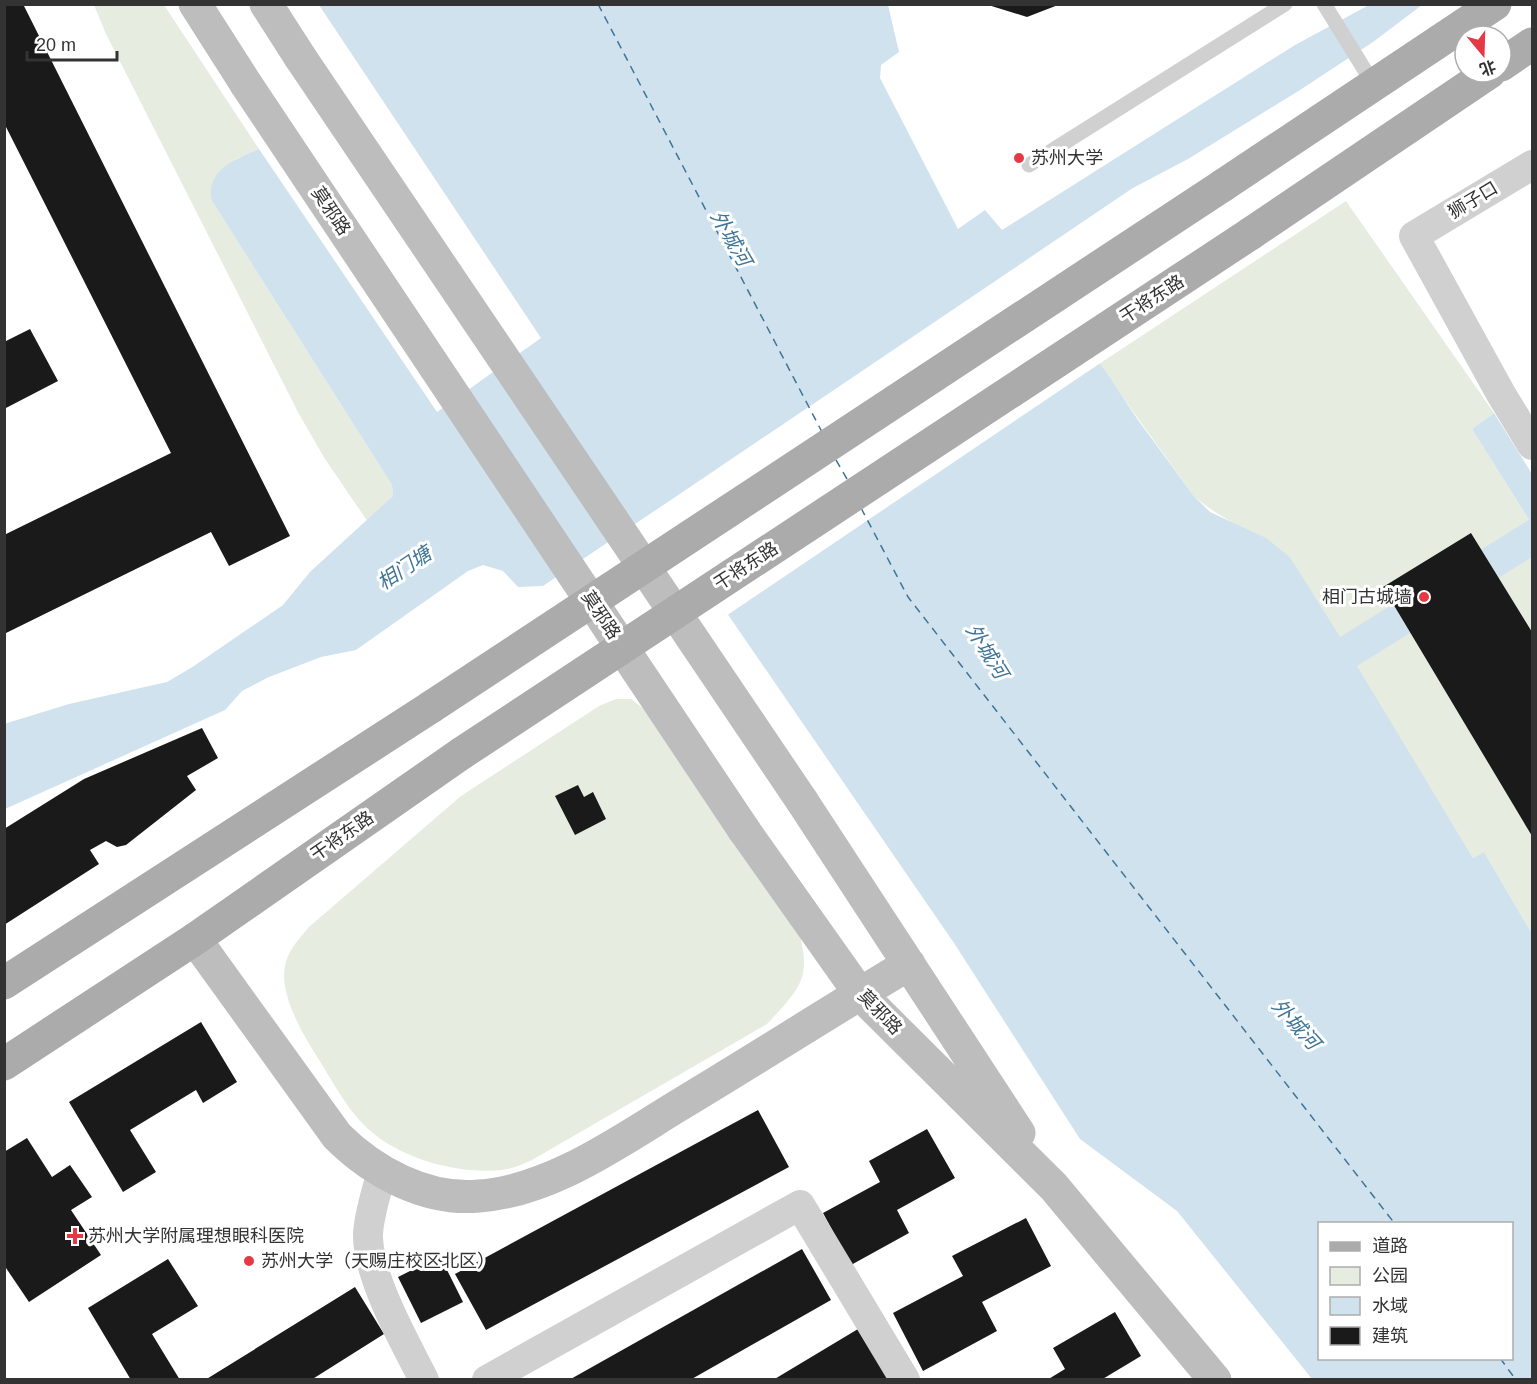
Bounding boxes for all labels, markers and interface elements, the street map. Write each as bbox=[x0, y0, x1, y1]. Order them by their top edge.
scale bar bbox=[27, 24, 117, 62]
north arrow bbox=[1453, 24, 1513, 84]
text: 20 m bbox=[36, 35, 76, 55]
text: 北 bbox=[1477, 57, 1498, 78]
place label: 苏州大学 bbox=[1031, 148, 1103, 168]
marker: 苏州大学 bbox=[1012, 151, 1026, 165]
street label: 狮子口 bbox=[1445, 178, 1501, 222]
street label: 莫邪路 bbox=[308, 183, 354, 239]
water label: 外城河 bbox=[706, 207, 758, 273]
street label: 干将东路 bbox=[1116, 271, 1188, 327]
street label: 干将东路 bbox=[710, 538, 782, 594]
water label: 相门塘 bbox=[373, 540, 438, 594]
street label: 莫邪路 bbox=[578, 587, 624, 643]
place label: 相门古城墙 bbox=[1322, 587, 1412, 607]
marker: 相门古城墙 bbox=[1417, 590, 1431, 604]
water label: 外城河 bbox=[962, 620, 1014, 686]
street label: 干将东路 bbox=[307, 807, 377, 865]
street label: 莫邪路 bbox=[854, 986, 906, 1038]
water label: 外城河 bbox=[1268, 994, 1327, 1057]
legend bbox=[1318, 1222, 1513, 1360]
place label: 苏州大学附属理想眼科医院 bbox=[88, 1226, 304, 1246]
marker: 苏州大学附属理想眼科医院 bbox=[66, 1227, 84, 1245]
text: 道路 bbox=[1372, 1236, 1408, 1256]
place label: 苏州大学（天赐庄校区北区） bbox=[261, 1251, 495, 1271]
marker: 苏州大学（天赐庄校区北区） bbox=[242, 1254, 256, 1268]
text: 公园 bbox=[1372, 1266, 1408, 1286]
text: 水域 bbox=[1372, 1296, 1408, 1316]
text: 建筑 bbox=[1372, 1326, 1408, 1346]

